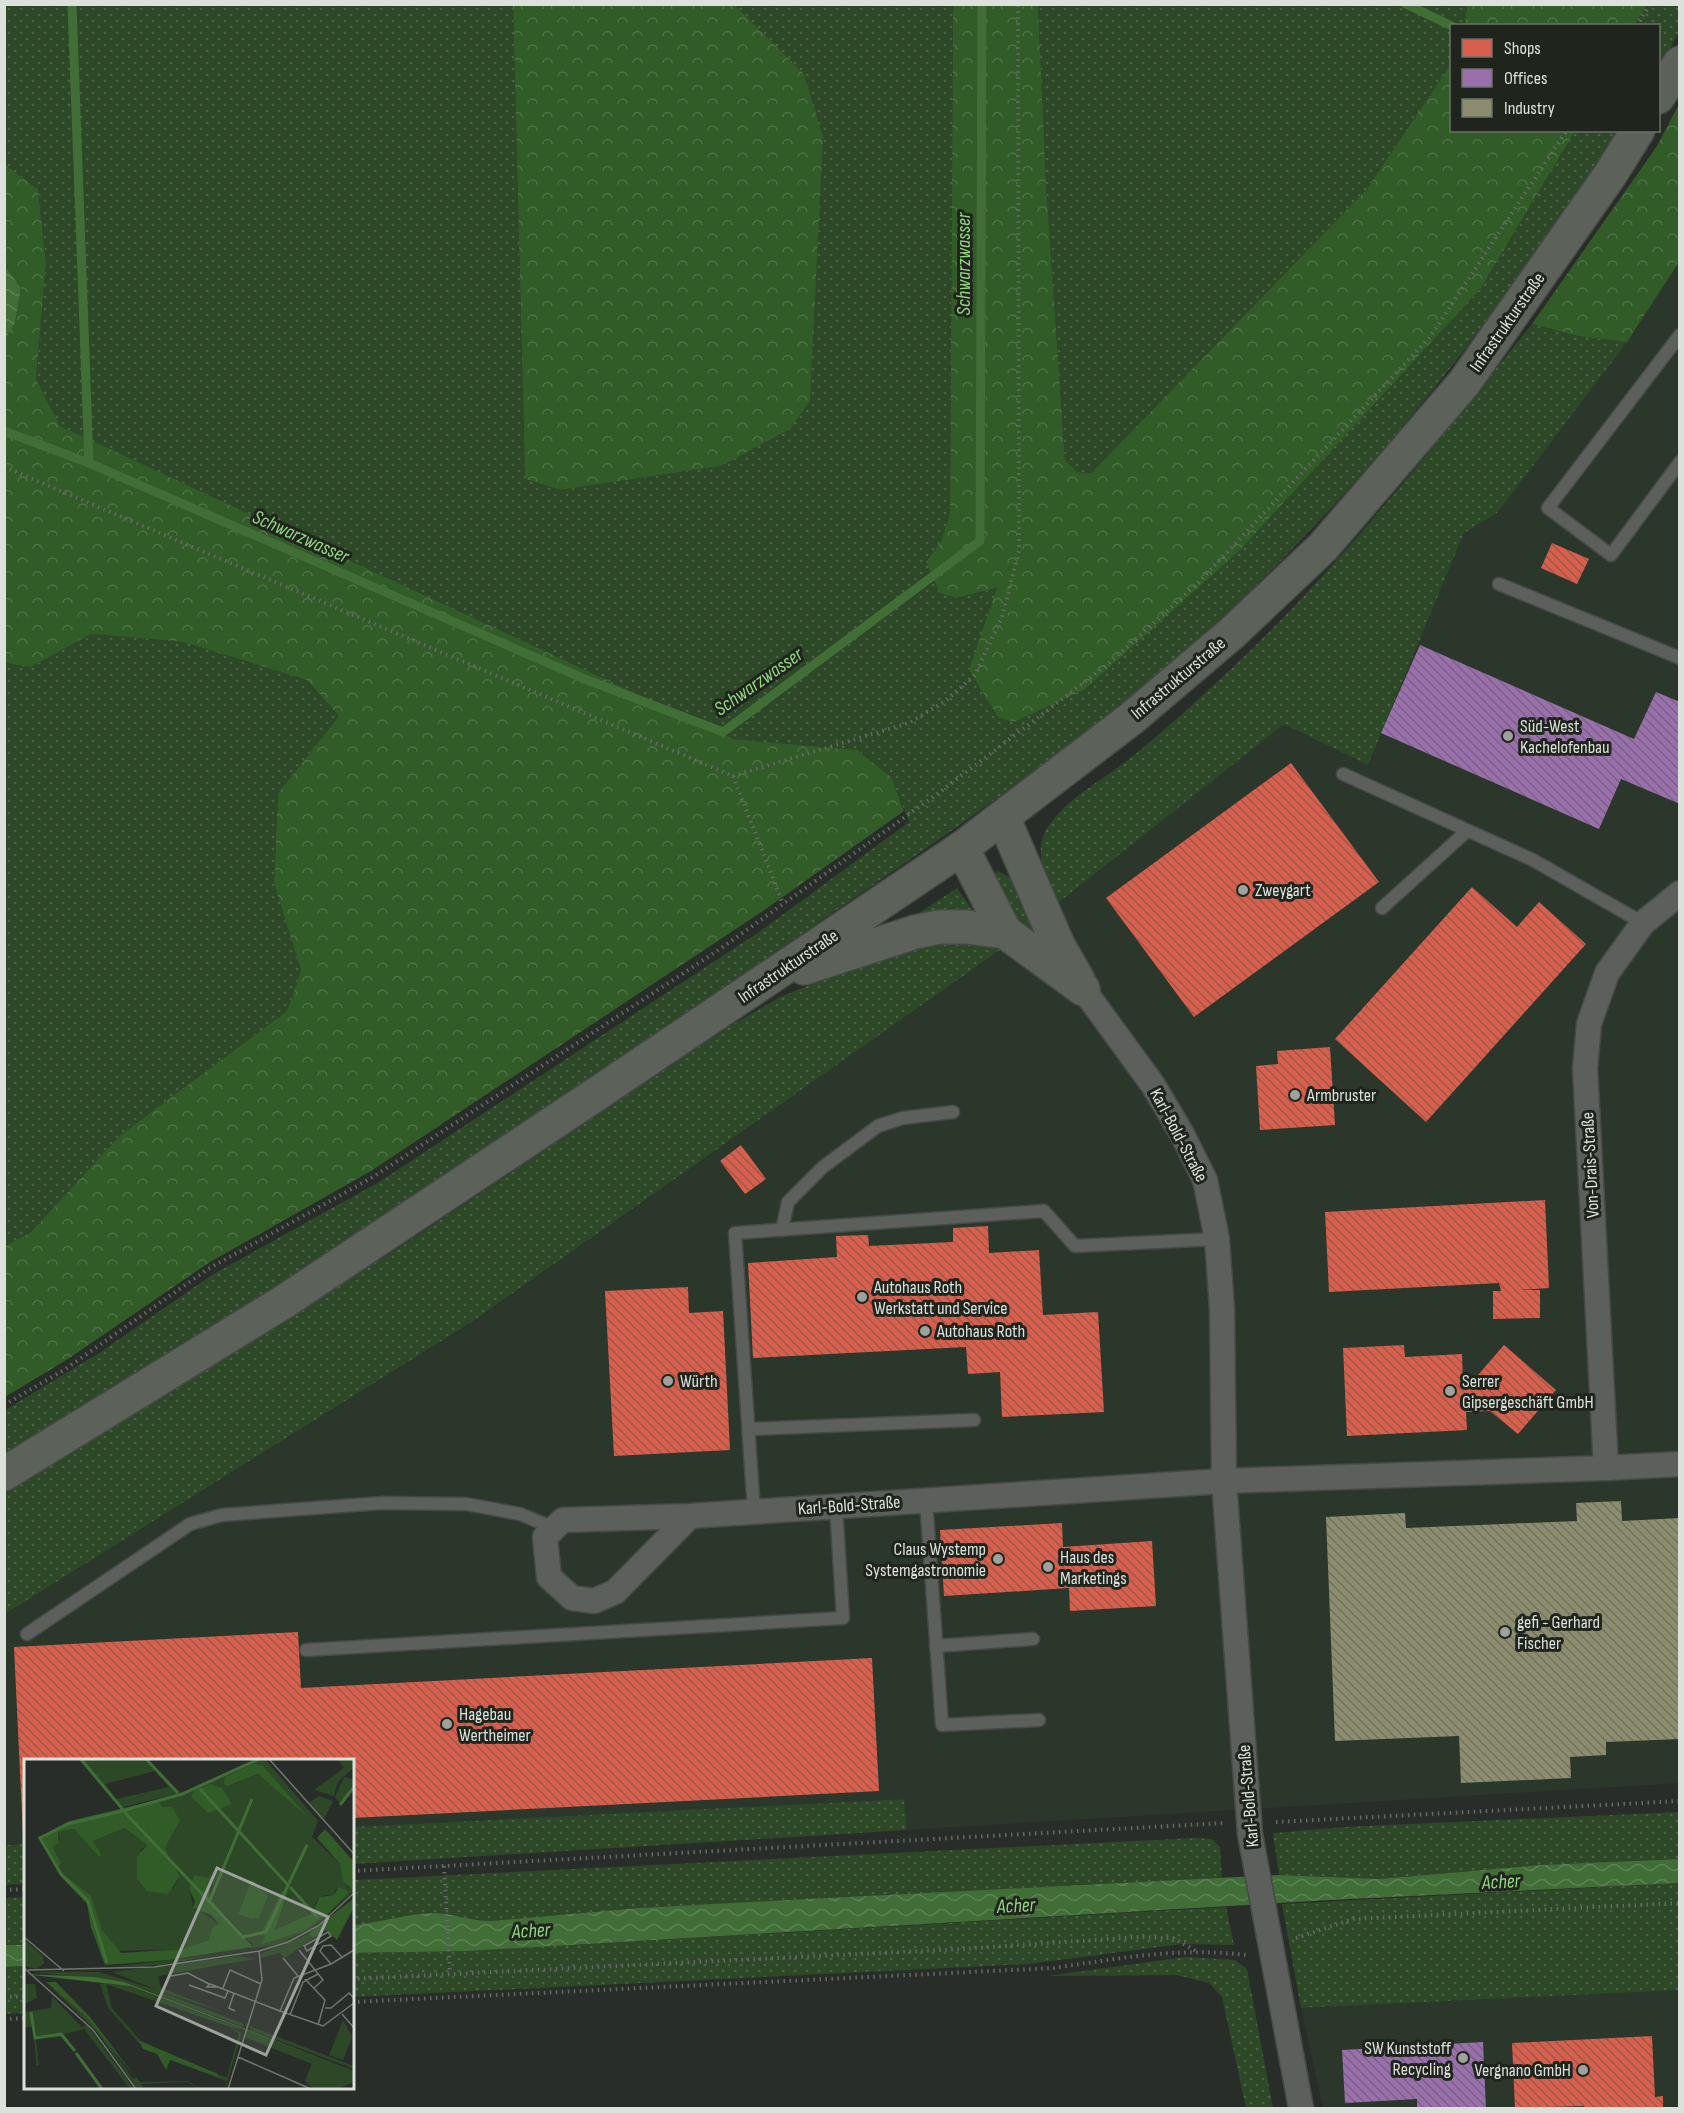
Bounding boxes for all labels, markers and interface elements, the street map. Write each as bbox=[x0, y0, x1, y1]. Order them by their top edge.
legend bbox=[1450, 24, 1660, 132]
text: Shops bbox=[1504, 38, 1541, 59]
text: Offices bbox=[1504, 68, 1547, 89]
text: Industry bbox=[1504, 98, 1555, 119]
water label: Schwarzwasser bbox=[952, 211, 976, 315]
street label: Infrastrukturstraße bbox=[1465, 269, 1549, 376]
water label: Schwarzwasser bbox=[249, 505, 354, 569]
street label: Infrastrukturstraße bbox=[1127, 633, 1230, 724]
water label: Schwarzwasser bbox=[710, 642, 809, 721]
place label: Süd-West Kachelofenbau bbox=[1520, 716, 1610, 758]
marker: Süd-West Kachelofenbau bbox=[1501, 729, 1515, 743]
place label: Zweygart bbox=[1255, 880, 1311, 901]
marker: Zweygart bbox=[1236, 883, 1250, 897]
street label: Infrastrukturstraße bbox=[734, 925, 842, 1008]
street label: Karl-Bold-Straße bbox=[1145, 1085, 1212, 1186]
place label: Armbruster bbox=[1306, 1085, 1376, 1106]
marker: Armbruster bbox=[1288, 1088, 1302, 1102]
street label: Von-Drais-Straße bbox=[1577, 1111, 1604, 1218]
place label: Autohaus Roth Werkstatt und Service bbox=[873, 1277, 1008, 1319]
marker: Autohaus Roth Werkstatt und Service bbox=[855, 1290, 869, 1304]
place label: Autohaus Roth bbox=[936, 1321, 1025, 1342]
marker: Autohaus Roth bbox=[918, 1324, 932, 1338]
place label: Würth bbox=[680, 1371, 718, 1392]
place label: Serrer Gipsergeschäft GmbH bbox=[1462, 1371, 1594, 1413]
marker: Würth bbox=[661, 1374, 675, 1388]
marker: Serrer Gipsergeschäft GmbH bbox=[1443, 1384, 1457, 1398]
street label: Karl-Bold-Straße bbox=[797, 1491, 901, 1520]
place label: Claus Wystemp Systemgastronomie bbox=[865, 1539, 986, 1581]
place label: Haus des Marketings bbox=[1060, 1547, 1127, 1589]
marker: Claus Wystemp Systemgastronomie bbox=[991, 1552, 1005, 1566]
marker: Haus des Marketings bbox=[1041, 1560, 1055, 1574]
place label: gefi - Gerhard Fischer bbox=[1517, 1612, 1600, 1654]
marker: gefi - Gerhard Fischer bbox=[1498, 1625, 1512, 1639]
place label: Hagebau Wertheimer bbox=[459, 1704, 531, 1746]
marker: Hagebau Wertheimer bbox=[440, 1717, 454, 1731]
street label: Karl-Bold-Straße bbox=[1234, 1744, 1263, 1848]
inset map bbox=[24, 1759, 354, 2089]
water label: Acher bbox=[1480, 1869, 1522, 1895]
water label: Acher bbox=[995, 1893, 1037, 1919]
water label: Acher bbox=[510, 1918, 552, 1944]
place label: SW Kunststoff Recycling bbox=[1364, 2038, 1452, 2080]
marker: SW Kunststoff Recycling bbox=[1456, 2051, 1470, 2065]
place label: Vergnano GmbH bbox=[1475, 2060, 1571, 2081]
marker: Vergnano GmbH bbox=[1576, 2063, 1590, 2077]

